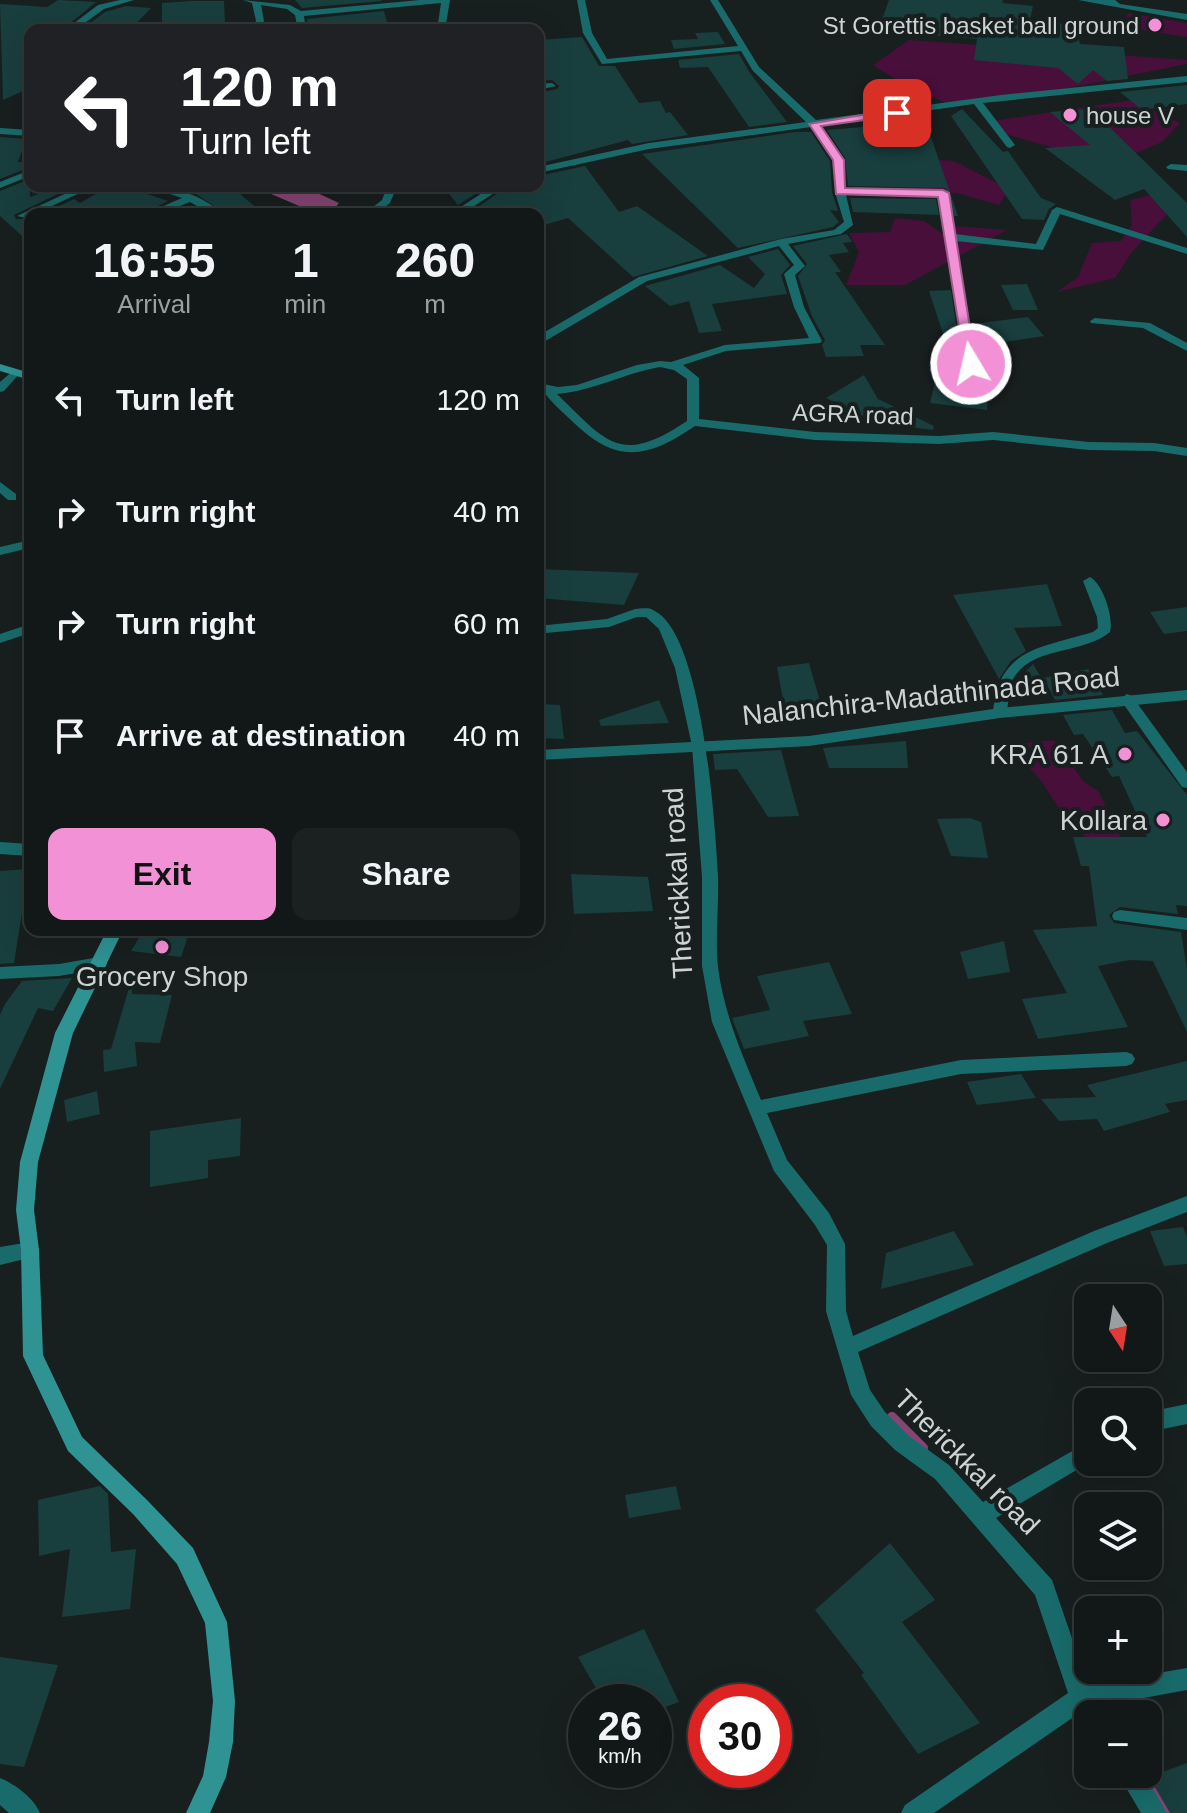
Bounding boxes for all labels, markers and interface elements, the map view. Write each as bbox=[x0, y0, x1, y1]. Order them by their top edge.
place label: St Gorettis basket ball ground bbox=[823, 12, 1139, 39]
marker: St Gorettis basket ball ground bbox=[1146, 16, 1164, 34]
text: 120 m bbox=[180, 55, 339, 118]
icon: left bbox=[48, 56, 152, 160]
pin bbox=[863, 79, 931, 147]
icon: arrive bbox=[875, 91, 919, 135]
place label: house V bbox=[1086, 102, 1174, 129]
marker: house V bbox=[1061, 106, 1079, 124]
text: Turn left bbox=[180, 121, 311, 162]
text: 16:55 bbox=[93, 234, 216, 287]
text: 1 bbox=[292, 234, 319, 287]
text: 260 bbox=[395, 234, 475, 287]
text: Arrival bbox=[117, 289, 191, 319]
text: min bbox=[284, 289, 326, 319]
text: m bbox=[424, 289, 446, 319]
position arrow bbox=[929, 322, 1013, 406]
icon: left bbox=[48, 378, 92, 422]
text: Turn left bbox=[116, 383, 234, 416]
text: 120 m bbox=[437, 383, 520, 416]
street label: AGRA road bbox=[792, 398, 914, 430]
icon: right bbox=[48, 490, 92, 534]
text: Turn right bbox=[116, 495, 255, 528]
text: 40 m bbox=[453, 495, 520, 528]
icon: right bbox=[48, 602, 92, 646]
text: Turn right bbox=[116, 607, 255, 640]
text: 60 m bbox=[453, 607, 520, 640]
street label: Nalanchira-Madathinada Road bbox=[741, 661, 1121, 731]
icon: arrive bbox=[48, 714, 92, 758]
text: Arrive at destination bbox=[116, 719, 406, 752]
text: 40 m bbox=[453, 719, 520, 752]
place label: KRA 61 A bbox=[989, 739, 1109, 770]
marker: KRA 61 A bbox=[1116, 745, 1134, 763]
street label: Therickkal road bbox=[658, 787, 698, 979]
place label: Kollara bbox=[1060, 805, 1147, 836]
marker: Kollara bbox=[1154, 811, 1172, 829]
button: Exit bbox=[48, 828, 276, 920]
button: Share bbox=[292, 828, 520, 920]
marker: Grocery Shop bbox=[153, 938, 171, 956]
place label: Grocery Shop bbox=[76, 961, 248, 992]
north arrow bbox=[1074, 1284, 1162, 1372]
map controls bbox=[1074, 1284, 1162, 1788]
street label: Therickkal road bbox=[888, 1383, 1046, 1541]
button: search bbox=[1074, 1388, 1162, 1476]
button: layers bbox=[1074, 1492, 1162, 1580]
button: + bbox=[1074, 1596, 1162, 1684]
speed limit sign: 30 bbox=[688, 1684, 792, 1788]
button: − bbox=[1074, 1700, 1162, 1788]
text: 26 bbox=[598, 1704, 642, 1748]
text: km/h bbox=[598, 1745, 642, 1767]

